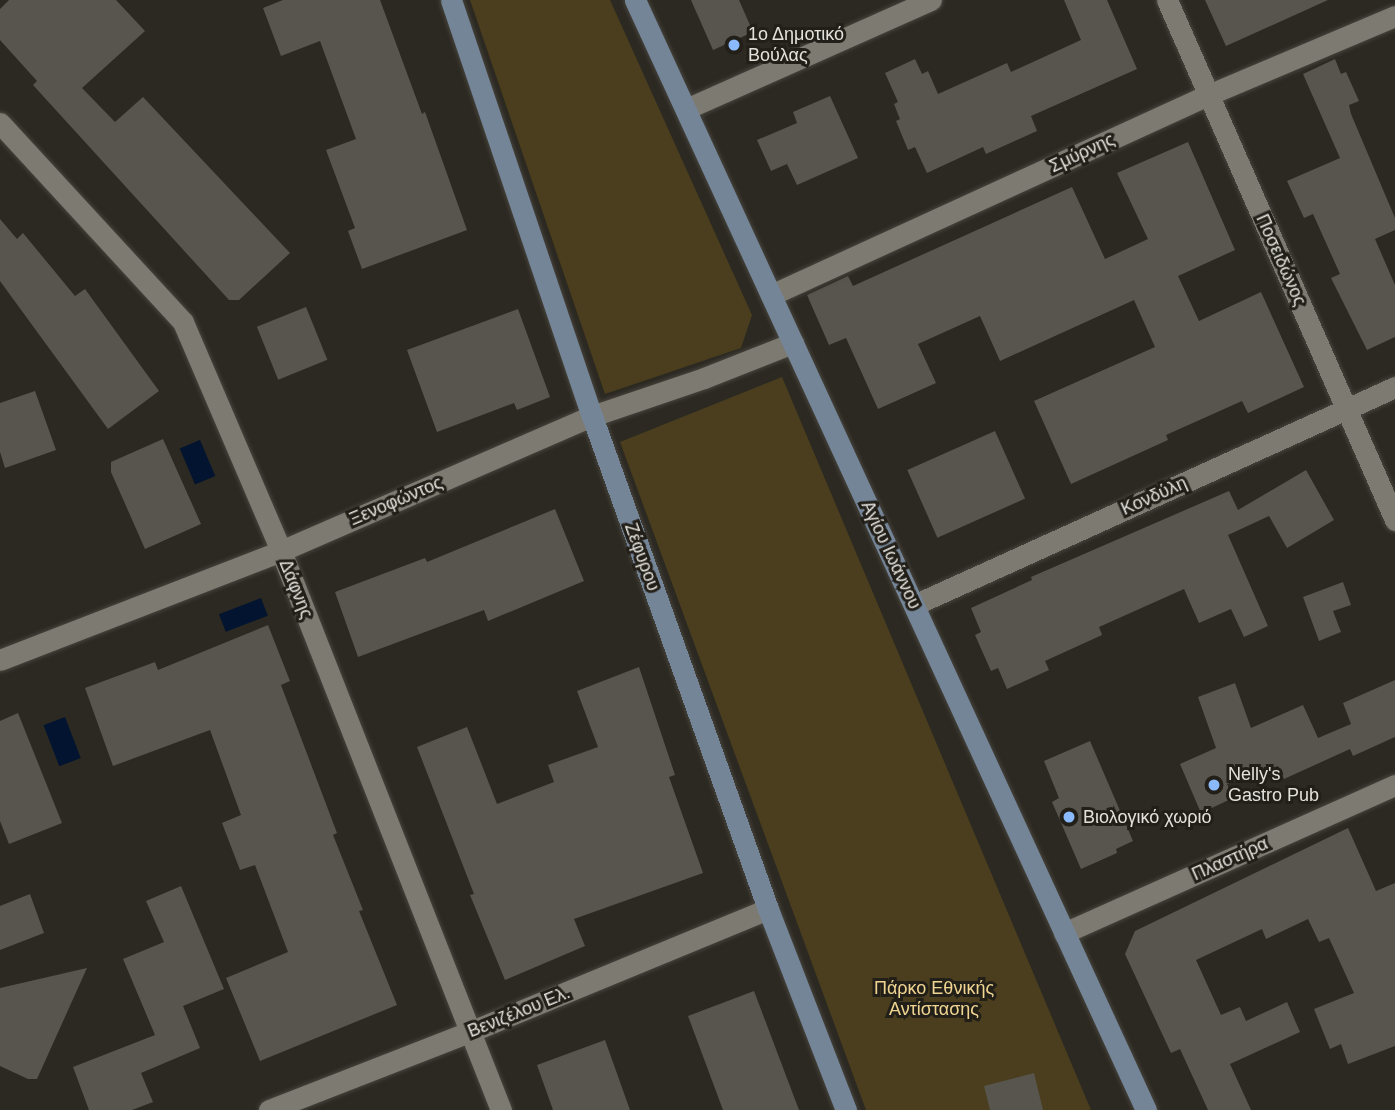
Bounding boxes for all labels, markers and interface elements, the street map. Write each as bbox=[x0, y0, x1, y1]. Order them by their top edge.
place label: 1ο Δημοτικό Βούλας bbox=[748, 24, 845, 66]
marker: 1ο Δημοτικό Βούλας bbox=[726, 37, 742, 53]
street label: Σμύρνης bbox=[1046, 129, 1118, 177]
street label: Ποσειδώνος bbox=[1251, 211, 1311, 309]
street label: Ξενοφώντος bbox=[346, 472, 446, 530]
street label: Κονδύλη bbox=[1118, 472, 1190, 520]
street label: Αγίου Ιωάννου bbox=[857, 497, 925, 613]
street label: Ζέφυρου bbox=[620, 520, 664, 594]
street label: Δάφνης bbox=[274, 556, 318, 622]
place label: Nelly's Gastro Pub bbox=[1228, 764, 1319, 806]
marker: Nelly's Gastro Pub bbox=[1206, 777, 1222, 793]
place label: Βιολογικό χωριό bbox=[1083, 806, 1211, 828]
marker: Βιολογικό χωριό bbox=[1061, 809, 1077, 825]
street label: Πλαστήρα bbox=[1189, 833, 1271, 885]
park label: Πάρκο Εθνικής Αντίστασης bbox=[874, 978, 994, 1020]
street label: Βενιζέλου Ελ. bbox=[465, 982, 573, 1042]

